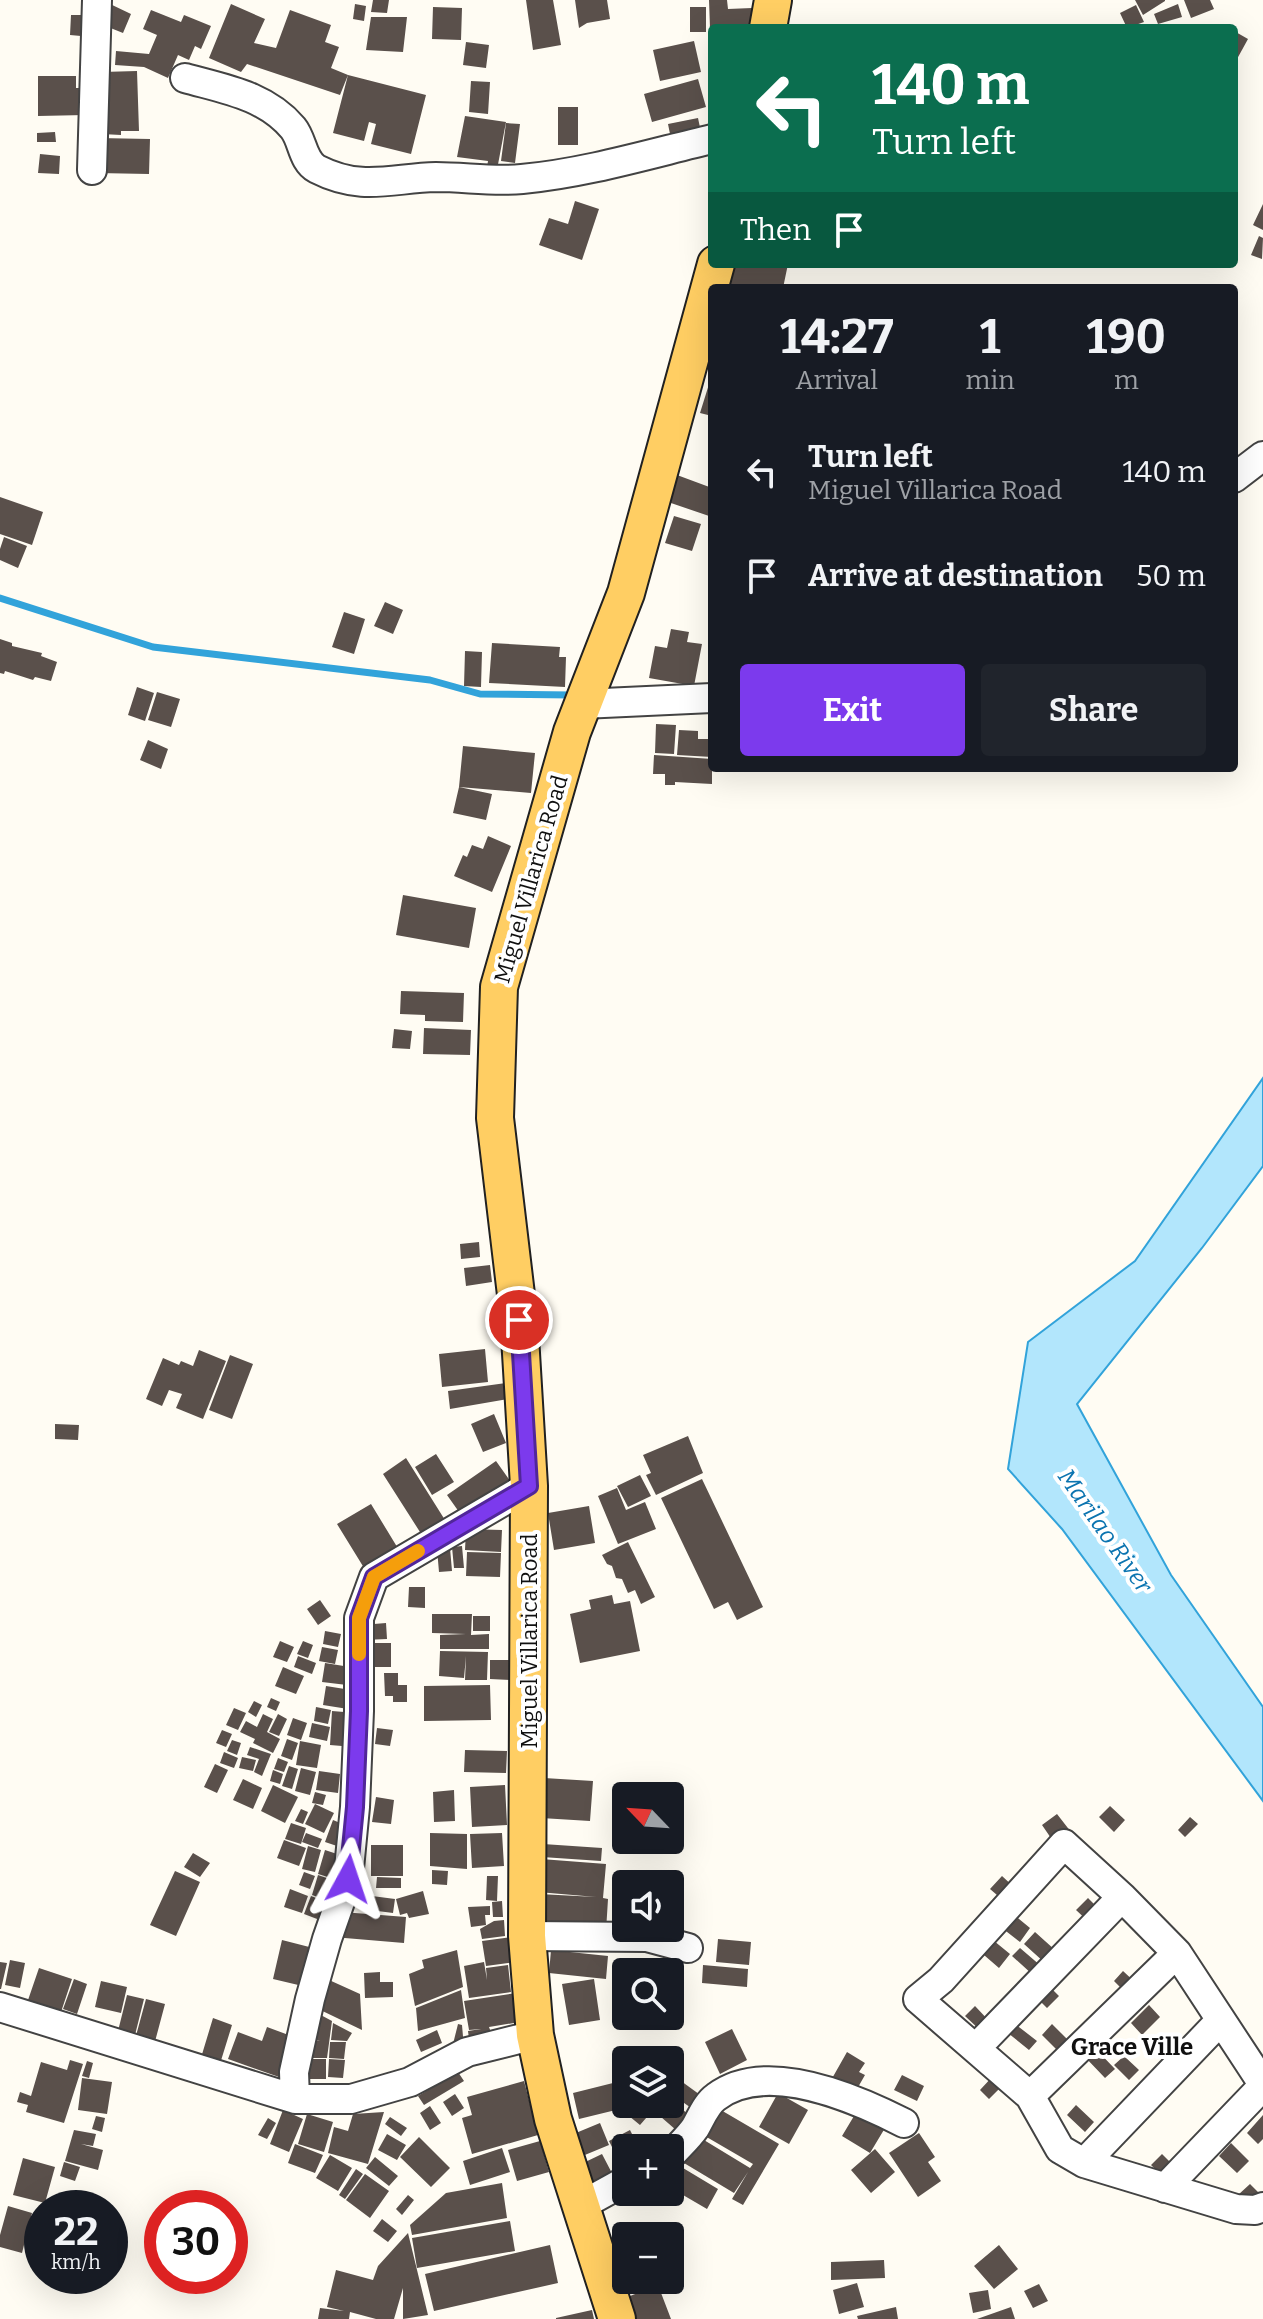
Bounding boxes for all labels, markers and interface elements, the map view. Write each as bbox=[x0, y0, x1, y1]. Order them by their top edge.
text: 140 m bbox=[872, 52, 1029, 119]
icon: left bbox=[740, 56, 844, 160]
text: Turn left bbox=[872, 120, 1016, 164]
icon: arrive bbox=[827, 208, 871, 252]
text: Then bbox=[740, 212, 811, 248]
text: 14:27 bbox=[780, 308, 894, 366]
text: 1 bbox=[980, 308, 1000, 366]
text: 190 bbox=[1087, 308, 1166, 366]
text: Arrival bbox=[796, 365, 878, 396]
text: min bbox=[966, 365, 1015, 396]
text: m bbox=[1114, 365, 1139, 396]
text: Turn left bbox=[808, 439, 933, 475]
icon: left bbox=[740, 450, 784, 494]
text: 140 m bbox=[1122, 454, 1206, 490]
text: Miguel Villarica Road bbox=[808, 475, 1062, 506]
icon: arrive bbox=[740, 554, 784, 598]
text: Arrive at destination bbox=[808, 558, 1103, 594]
text: 50 m bbox=[1136, 558, 1206, 594]
button: Exit bbox=[740, 664, 965, 756]
button: Share bbox=[981, 664, 1206, 756]
street label: Miguel Villarica Road bbox=[488, 772, 574, 986]
pin bbox=[485, 1286, 553, 1354]
icon: arrive bbox=[497, 1298, 541, 1342]
water label: Marilao River bbox=[1052, 1464, 1159, 1599]
street label: Miguel Villarica Road bbox=[516, 1533, 543, 1749]
north arrow bbox=[612, 1782, 684, 1854]
map controls bbox=[612, 1782, 684, 2294]
position arrow bbox=[306, 1837, 390, 1921]
button: sound bbox=[612, 1870, 684, 1942]
button: search bbox=[612, 1958, 684, 2030]
district label: Grace Ville bbox=[1071, 2033, 1193, 2061]
button: layers bbox=[612, 2046, 684, 2118]
button: + bbox=[612, 2134, 684, 2206]
speed limit sign: 30 bbox=[144, 2190, 248, 2294]
text: 22 bbox=[53, 2208, 99, 2256]
button: − bbox=[612, 2222, 684, 2294]
text: km/h bbox=[51, 2250, 101, 2274]

